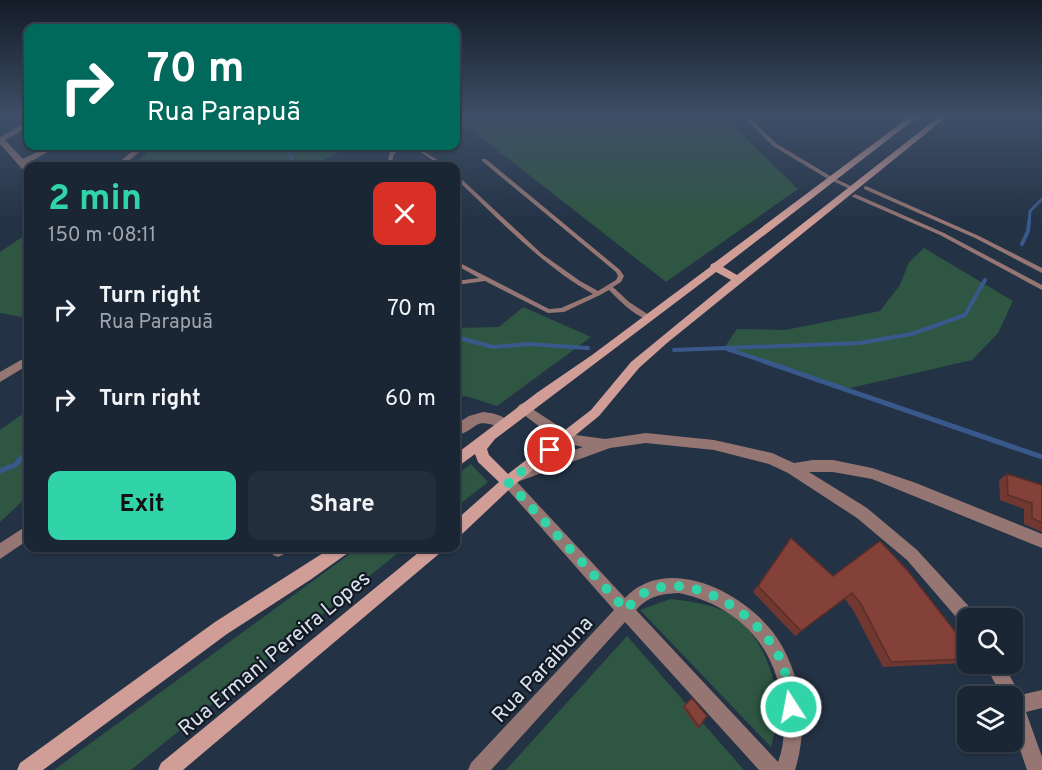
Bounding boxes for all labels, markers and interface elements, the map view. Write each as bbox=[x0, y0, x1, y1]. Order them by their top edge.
text: 70 m bbox=[147, 44, 245, 97]
icon: right bbox=[48, 48, 126, 126]
text: Rua Parapuã bbox=[147, 96, 301, 130]
text: 2 min bbox=[48, 177, 142, 223]
button: close bbox=[373, 182, 436, 245]
text: 150 m · 08:11 bbox=[48, 223, 156, 249]
text: Turn right bbox=[99, 283, 201, 310]
icon: right bbox=[48, 293, 81, 326]
text: 70 m bbox=[387, 296, 436, 323]
text: Rua Parapuã bbox=[99, 310, 213, 336]
icon: right bbox=[48, 383, 81, 416]
text: Turn right bbox=[99, 386, 201, 413]
text: 60 m bbox=[385, 386, 436, 413]
pin bbox=[524, 424, 575, 475]
icon: arrive bbox=[533, 433, 566, 466]
button: Exit bbox=[48, 471, 236, 540]
button: Share bbox=[248, 471, 436, 540]
street label: Rua Ermani Pereira Lopes bbox=[173, 566, 377, 743]
map controls bbox=[957, 608, 1023, 752]
button: search bbox=[957, 608, 1023, 674]
street label: Rua Paraibuna bbox=[487, 611, 600, 729]
position arrow bbox=[759, 675, 823, 739]
button: layers bbox=[957, 686, 1023, 752]

